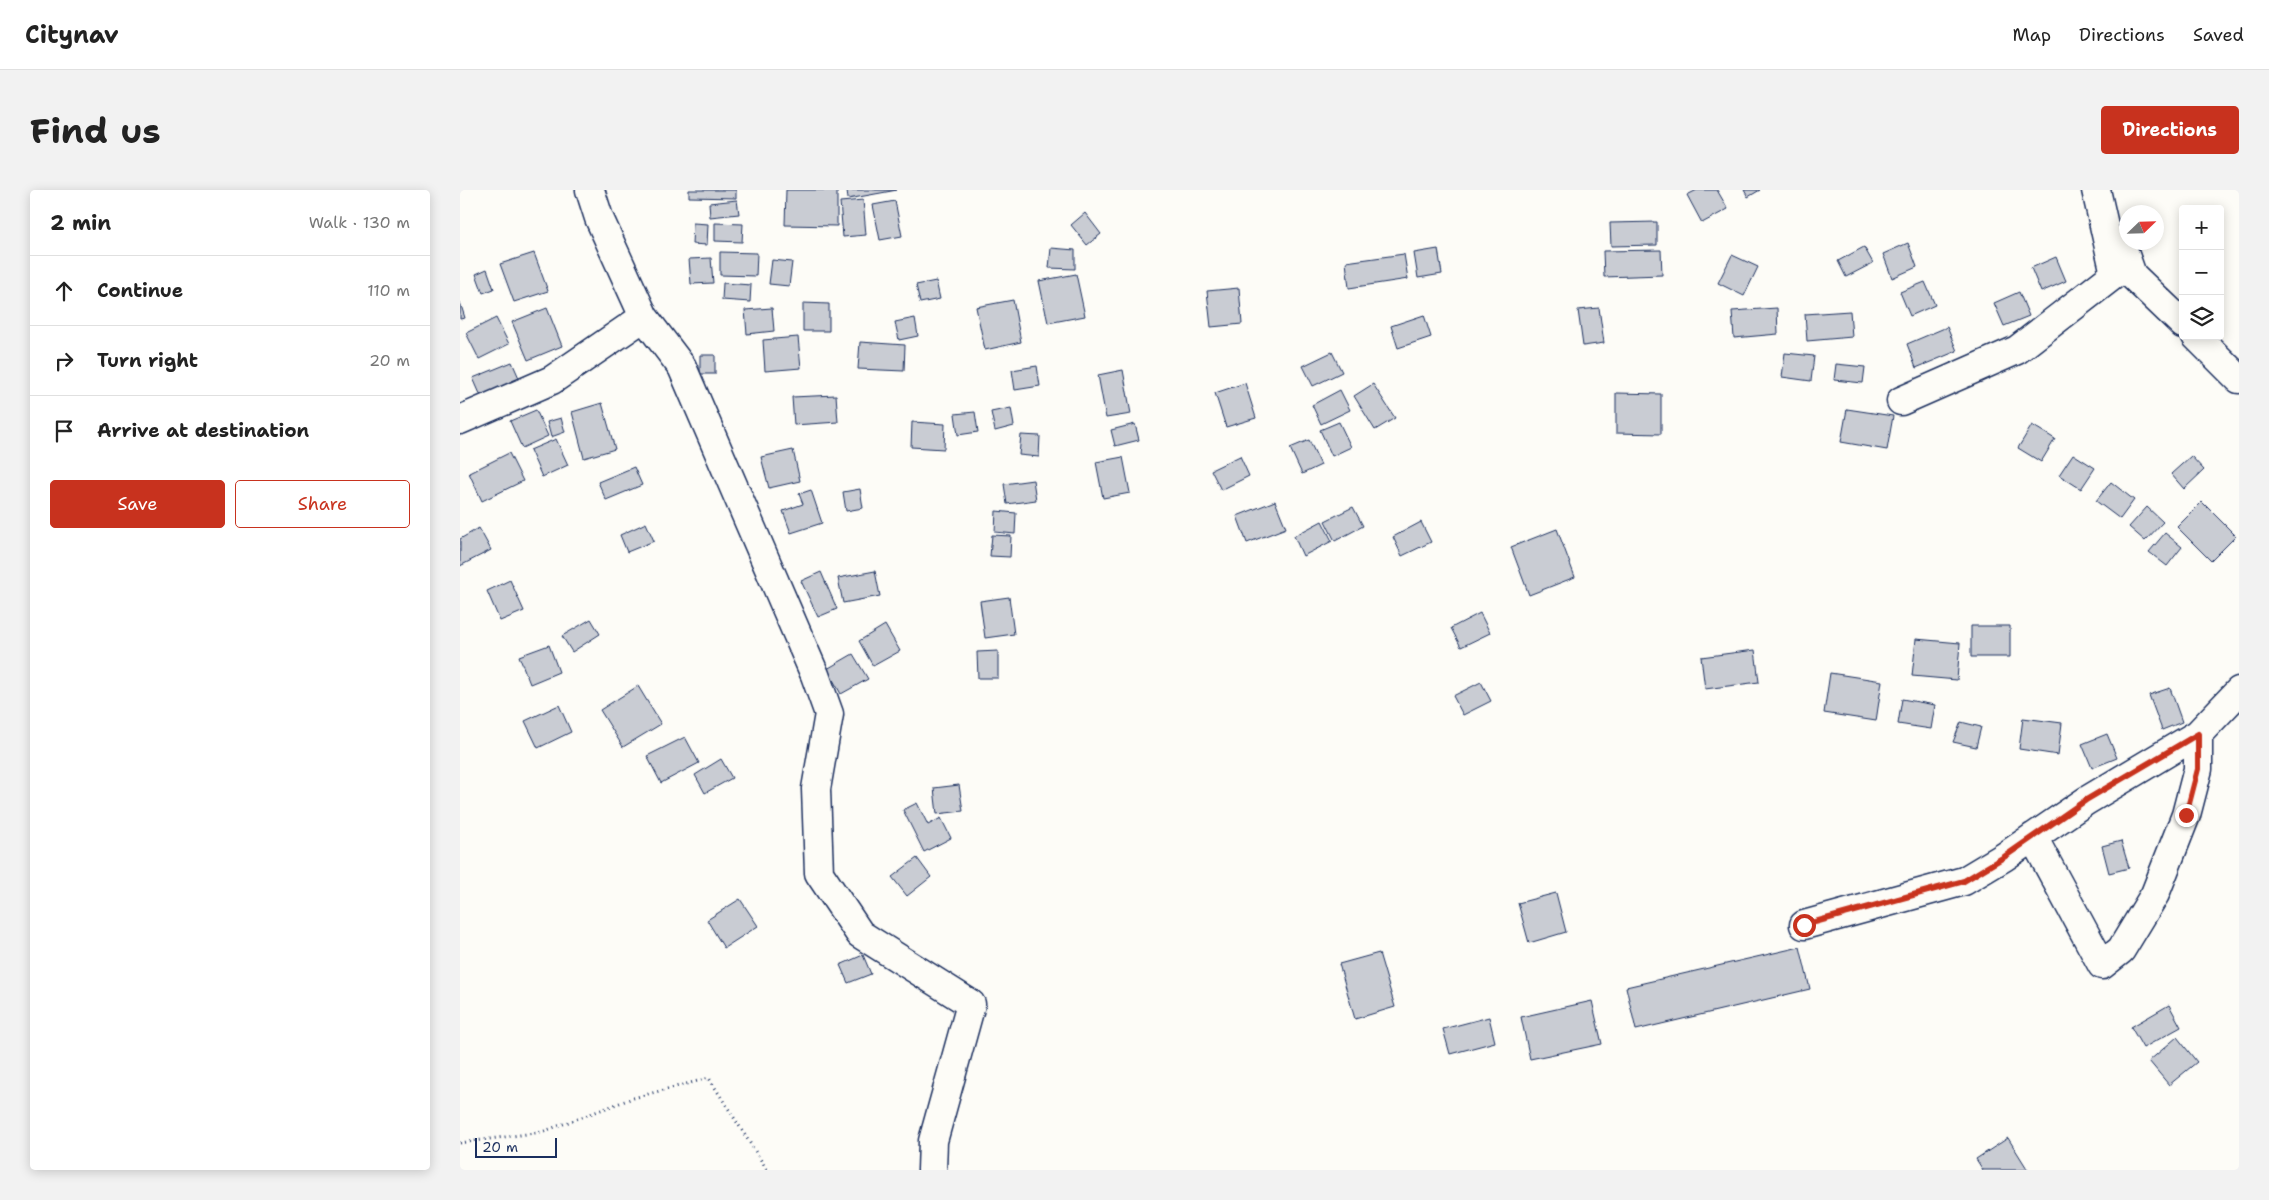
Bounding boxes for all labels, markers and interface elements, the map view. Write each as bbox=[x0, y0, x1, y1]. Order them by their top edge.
text: Citynav bbox=[25, 19, 119, 51]
text: Map bbox=[2013, 23, 2051, 47]
text: Directions bbox=[2079, 23, 2165, 47]
text: Saved bbox=[2193, 23, 2244, 47]
button: Directions bbox=[2101, 106, 2239, 154]
text: Find us bbox=[30, 107, 161, 154]
north arrow bbox=[2119, 205, 2164, 250]
map controls bbox=[2179, 205, 2224, 340]
button: + bbox=[2179, 205, 2224, 250]
text: 2 min bbox=[50, 209, 111, 237]
text: Walk · 130 m bbox=[309, 212, 410, 233]
button: − bbox=[2179, 250, 2224, 295]
icon: ahead bbox=[50, 277, 78, 305]
text: Continue bbox=[97, 278, 183, 303]
text: 110 m bbox=[367, 280, 410, 301]
button: layers bbox=[2179, 295, 2224, 340]
icon: right bbox=[50, 347, 78, 375]
text: Turn right bbox=[97, 348, 198, 373]
text: 20 m bbox=[369, 350, 410, 371]
icon: arrive bbox=[50, 417, 78, 445]
text: Arrive at destination bbox=[97, 418, 309, 443]
button: Save bbox=[50, 480, 225, 528]
button: Share bbox=[235, 480, 410, 528]
route end bbox=[2175, 804, 2198, 827]
route start bbox=[1793, 914, 1816, 937]
scale bar bbox=[475, 1135, 558, 1158]
text: 20 m bbox=[482, 1138, 518, 1156]

